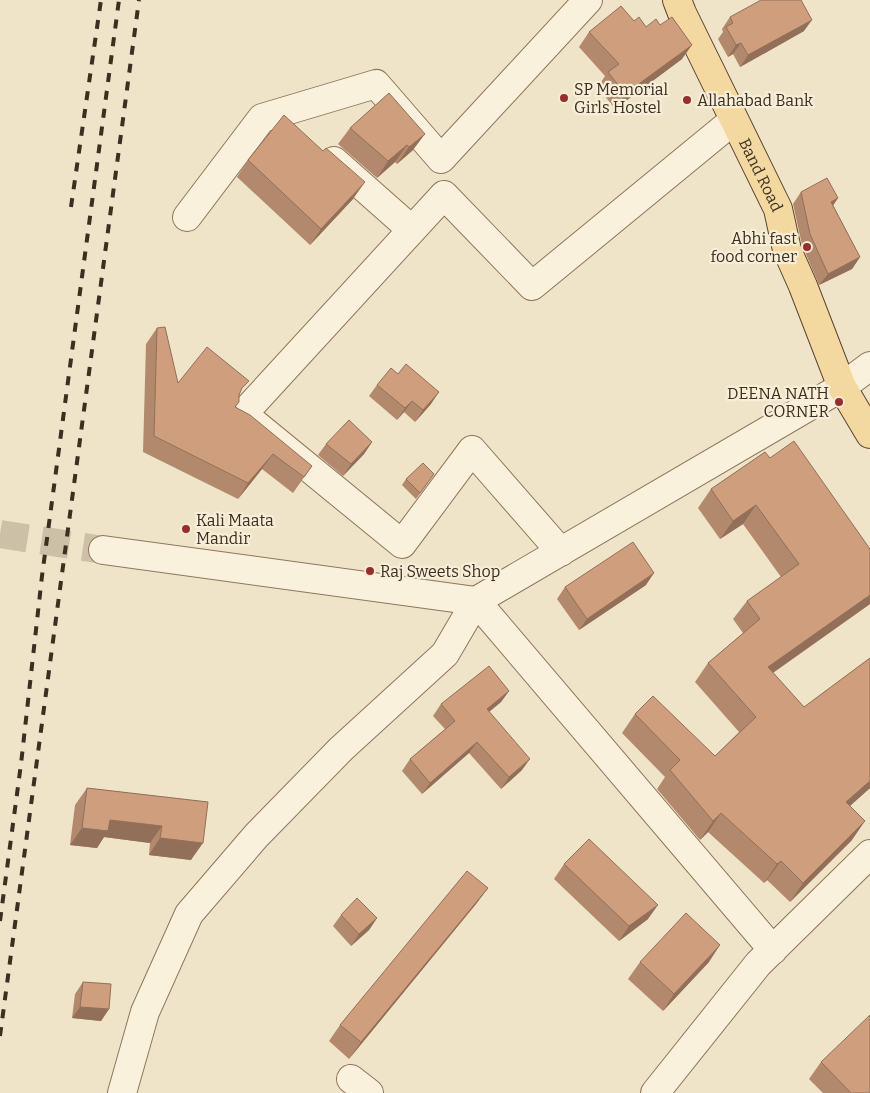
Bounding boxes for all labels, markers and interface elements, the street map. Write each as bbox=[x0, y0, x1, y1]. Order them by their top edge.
place label: SP Memorial Girls Hostel bbox=[574, 80, 668, 117]
place label: Allahabad Bank bbox=[697, 91, 813, 110]
marker: SP Memorial Girls Hostel bbox=[558, 92, 570, 104]
marker: Allahabad Bank bbox=[681, 94, 693, 106]
street label: Band Road bbox=[735, 135, 787, 215]
place label: Abhi fast food corner bbox=[711, 229, 797, 266]
marker: Abhi fast food corner bbox=[801, 241, 813, 253]
place label: DEENA NATH CORNER bbox=[727, 384, 829, 421]
marker: DEENA NATH CORNER bbox=[833, 396, 845, 408]
place label: Kali Maata Mandir bbox=[196, 511, 274, 548]
marker: Kali Maata Mandir bbox=[180, 523, 192, 535]
place label: Raj Sweets Shop bbox=[380, 562, 500, 581]
marker: Raj Sweets Shop bbox=[364, 565, 376, 577]

